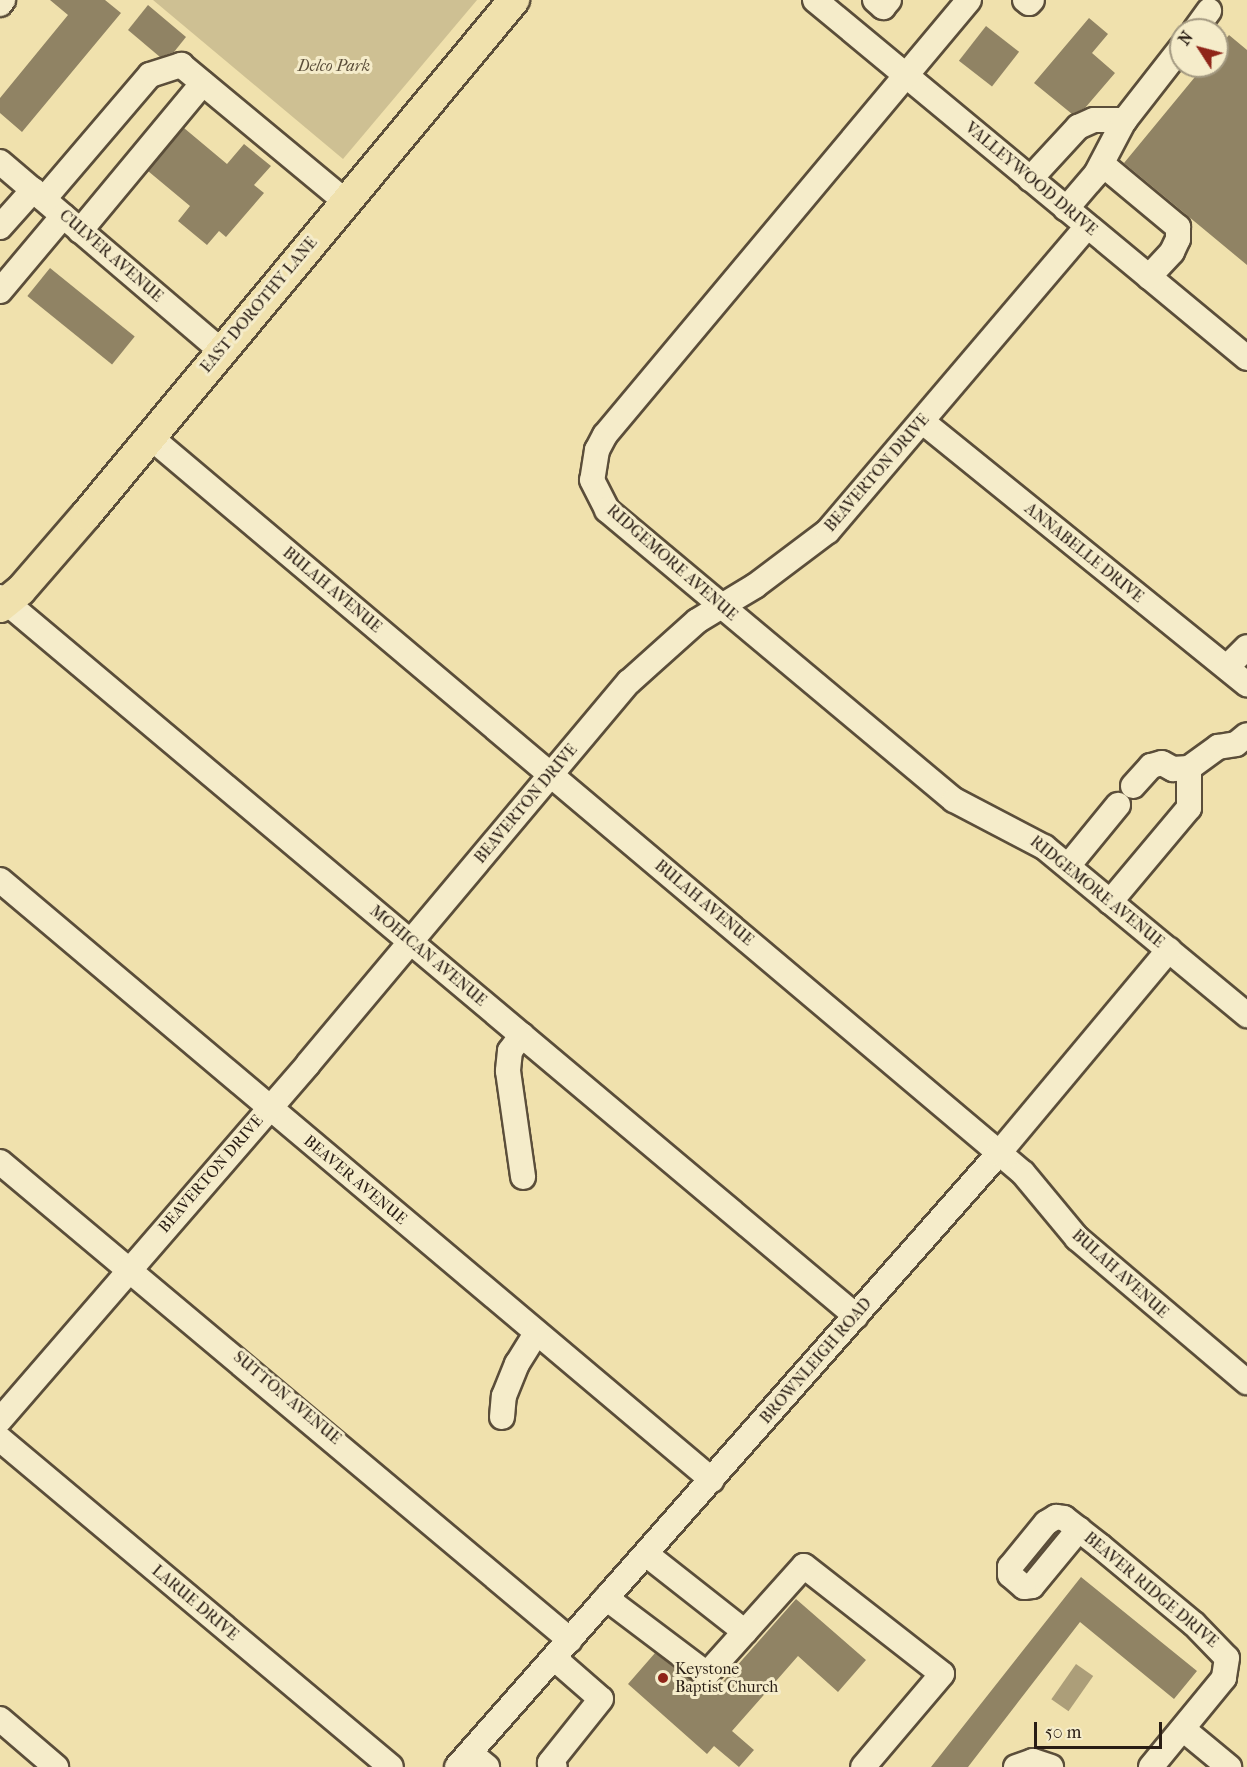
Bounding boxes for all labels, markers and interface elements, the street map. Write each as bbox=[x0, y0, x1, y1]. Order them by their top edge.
north arrow bbox=[1169, 18, 1229, 78]
text: N bbox=[1174, 28, 1197, 49]
park label: Delco Park bbox=[298, 56, 370, 76]
street label: VALLEYWOOD DRIVE bbox=[961, 118, 1101, 240]
street label: CULVER AVENUE bbox=[55, 206, 167, 306]
street label: EAST DOROTHY LANE bbox=[197, 233, 321, 377]
street label: BEAVERTON DRIVE bbox=[821, 410, 933, 536]
street label: ANNABELLE DRIVE bbox=[1021, 499, 1147, 607]
street label: RIDGEMORE AVENUE bbox=[603, 501, 741, 625]
street label: BULAH AVENUE bbox=[279, 543, 385, 637]
street label: BEAVERTON DRIVE bbox=[471, 741, 581, 867]
street label: RIDGEMORE AVENUE bbox=[1026, 832, 1168, 952]
street label: BULAH AVENUE bbox=[651, 856, 757, 950]
street label: MOHICAN AVENUE bbox=[366, 902, 490, 1010]
street label: BEAVERTON DRIVE bbox=[155, 1111, 267, 1237]
street label: BEAVER AVENUE bbox=[300, 1131, 410, 1229]
street label: BULAH AVENUE bbox=[1068, 1226, 1172, 1322]
street label: BROWNLEIGH ROAD bbox=[756, 1294, 876, 1428]
street label: SUTTON AVENUE bbox=[229, 1347, 345, 1449]
street label: BEAVER RIDGE DRIVE bbox=[1080, 1528, 1222, 1652]
street label: LARUE DRIVE bbox=[148, 1561, 242, 1645]
place label: Keystone Baptist Church bbox=[675, 1659, 778, 1697]
marker: Keystone Baptist Church bbox=[656, 1671, 670, 1685]
scale bar bbox=[1037, 1710, 1164, 1748]
text: 50 m bbox=[1045, 1722, 1081, 1743]

